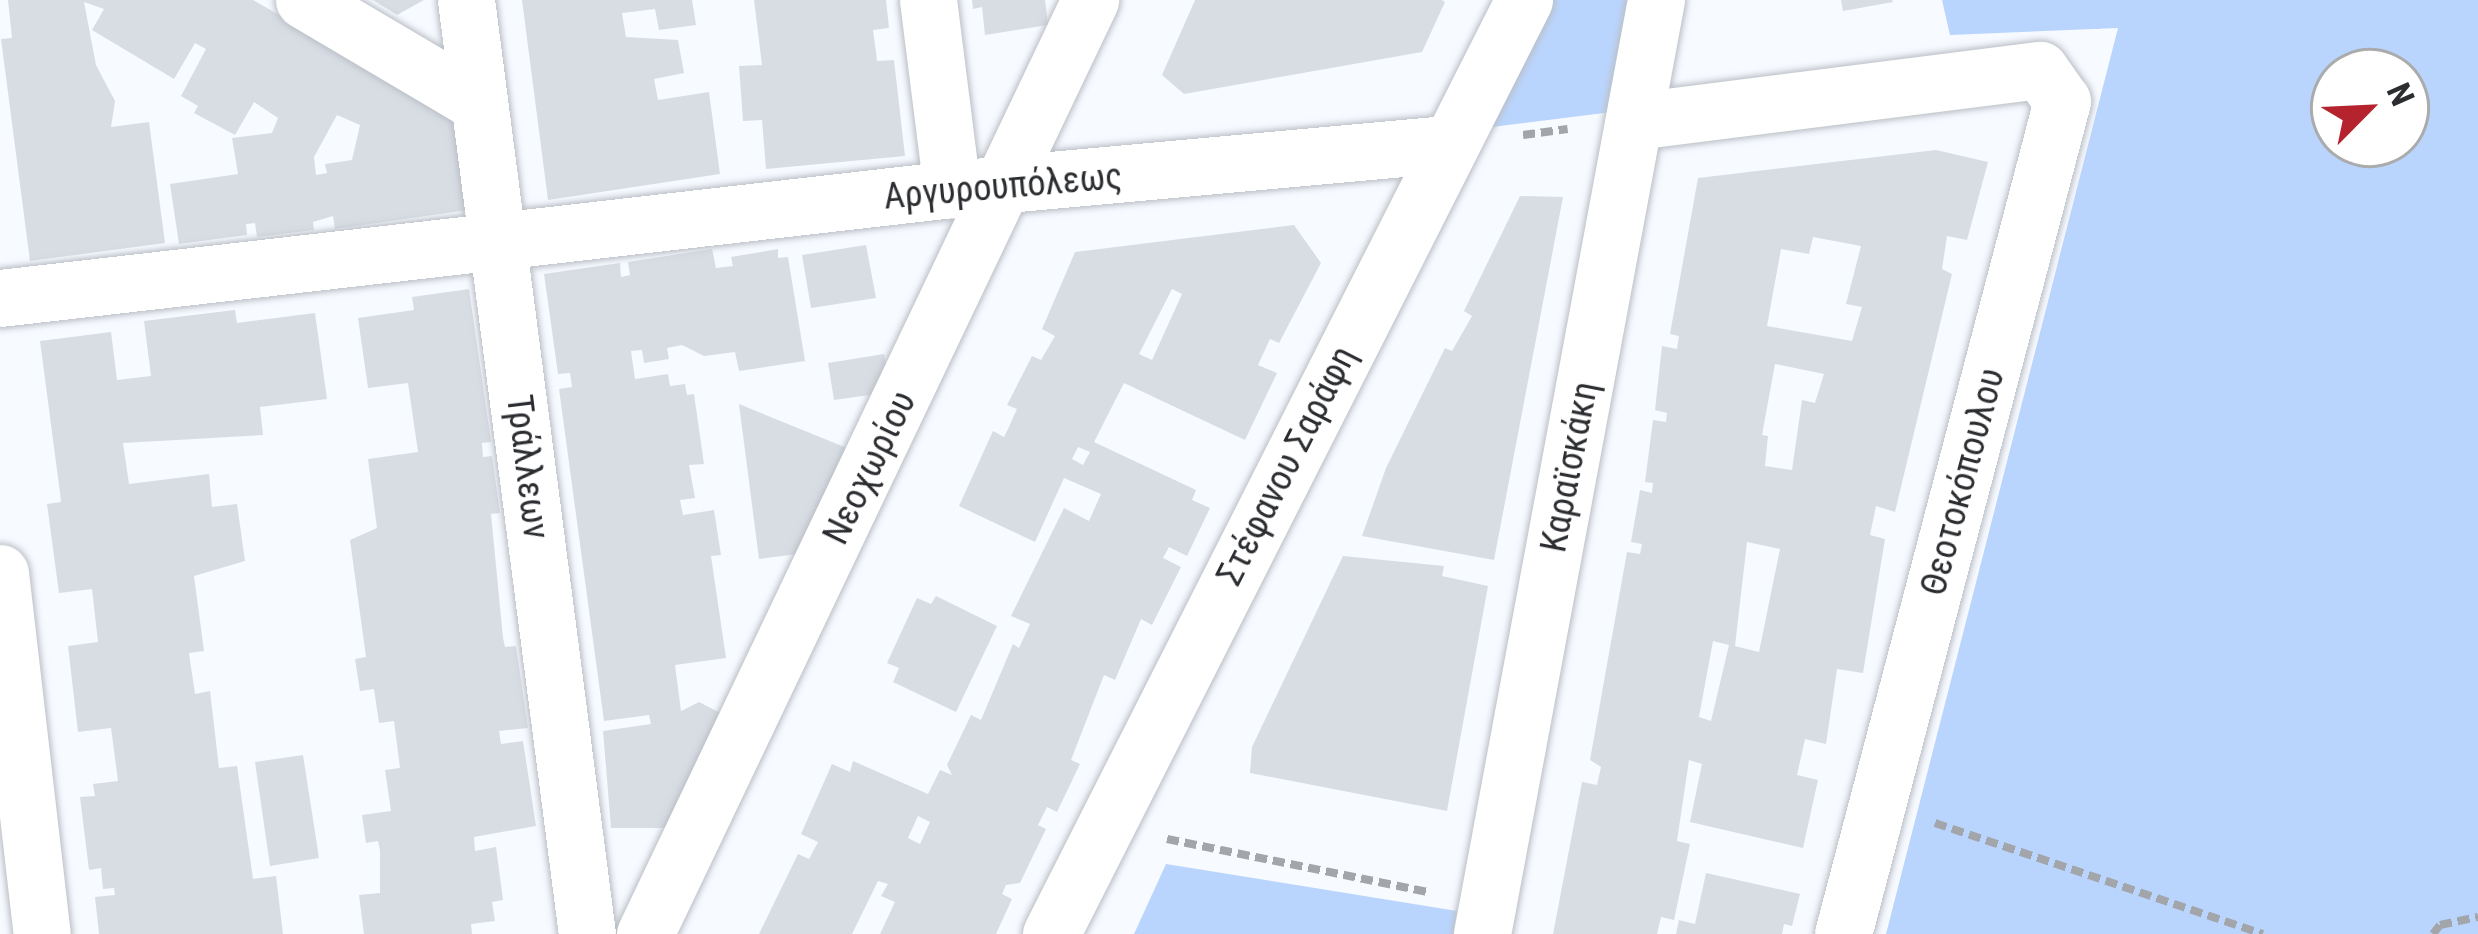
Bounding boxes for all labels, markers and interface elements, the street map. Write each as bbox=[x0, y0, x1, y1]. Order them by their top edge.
north arrow bbox=[2310, 48, 2430, 168]
text: N bbox=[2379, 77, 2423, 112]
street label: Αργυρουπόλεως bbox=[882, 155, 1124, 219]
street label: Στέφανου Σαράφη bbox=[1208, 339, 1366, 593]
street label: Θεοτοκόπουλου bbox=[1912, 364, 2014, 600]
street label: Καραϊσκάκη bbox=[1532, 378, 1608, 556]
street label: Νεοχωρίου bbox=[814, 384, 926, 552]
street label: Τράλλεων bbox=[497, 393, 557, 541]

